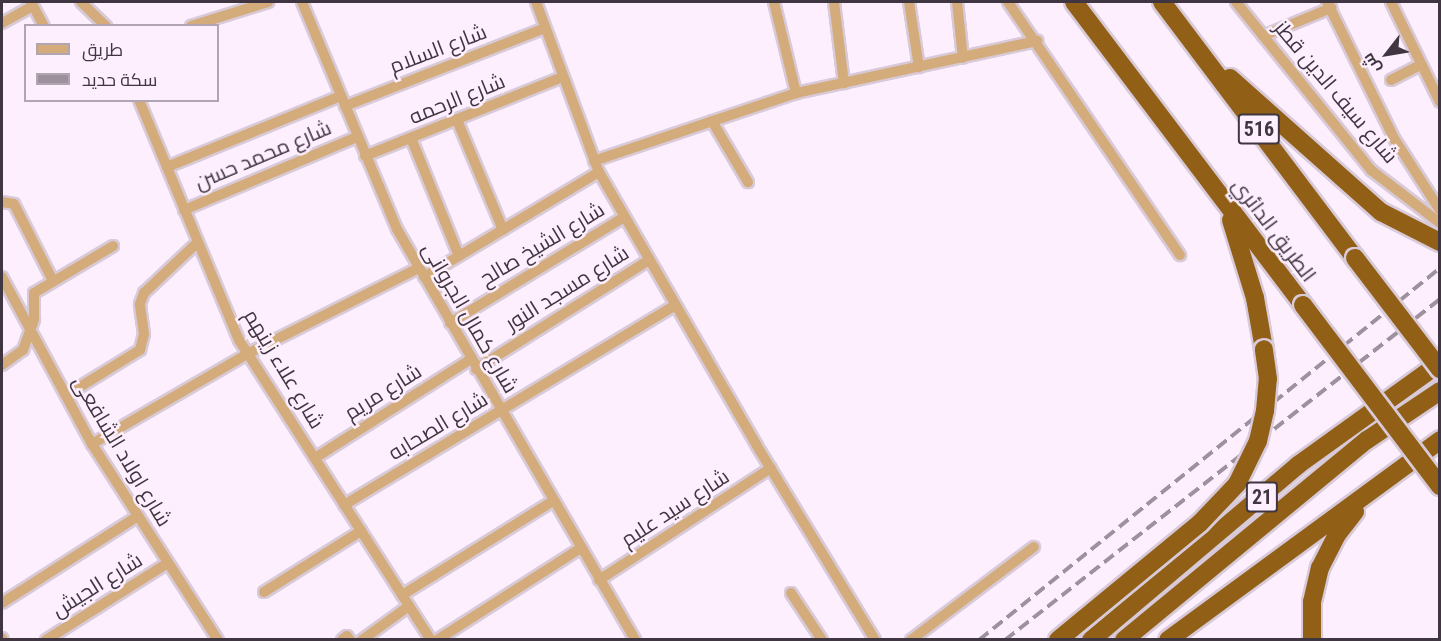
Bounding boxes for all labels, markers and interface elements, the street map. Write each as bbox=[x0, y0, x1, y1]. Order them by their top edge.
street label: شارع سيف الدين قطز bbox=[1269, 16, 1403, 168]
street label: شارع السلام bbox=[386, 19, 490, 79]
legend bbox=[24, 24, 219, 102]
north arrow bbox=[1357, 24, 1417, 84]
text: طريق bbox=[82, 39, 123, 60]
street label: شارع الرحمه bbox=[405, 68, 509, 130]
text: سكة حديد bbox=[82, 69, 157, 90]
road number: 516 bbox=[1236, 112, 1282, 146]
street label: شارع محمد حسن bbox=[191, 115, 335, 195]
street label: الطريق الدائري bbox=[1227, 173, 1321, 287]
street label: شارع الشيخ صالح bbox=[475, 197, 609, 291]
street label: شارع كمال الجروانى bbox=[417, 238, 523, 398]
street label: شارع مسجد النور bbox=[501, 240, 633, 336]
street label: شارع علاء زينهم bbox=[238, 305, 330, 433]
street label: شارع مريم bbox=[340, 358, 426, 426]
street label: شارع اولاد الشافعى bbox=[67, 371, 177, 531]
street label: شارع الصحابه bbox=[384, 387, 492, 465]
street label: شارع سيد عليم bbox=[616, 464, 734, 552]
road number: 21 bbox=[1246, 480, 1278, 514]
street label: شارع الجيش bbox=[47, 547, 147, 623]

